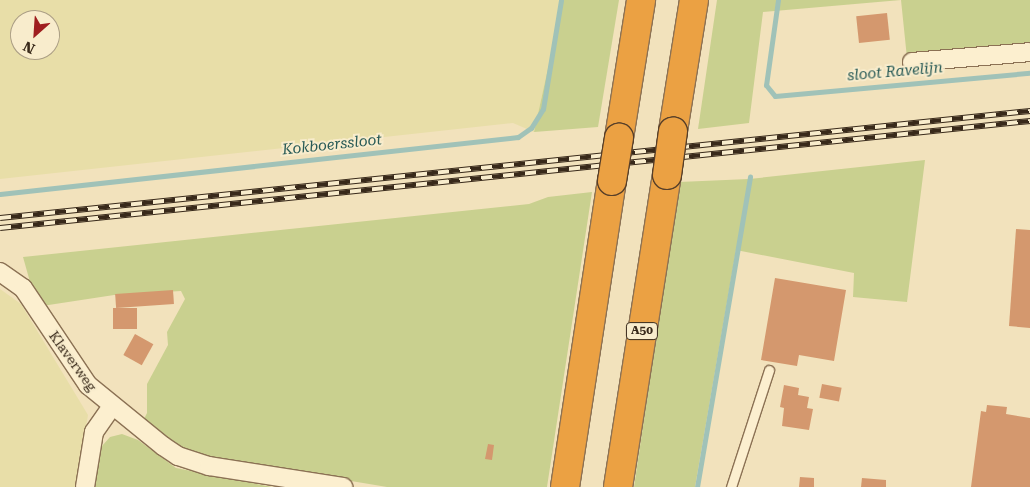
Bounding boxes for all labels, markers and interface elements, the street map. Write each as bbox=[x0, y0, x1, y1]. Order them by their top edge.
north arrow bbox=[10, 10, 60, 60]
text: N bbox=[21, 38, 37, 57]
water label: sloot Ravelijn bbox=[847, 59, 943, 85]
water label: Kokboerssloot bbox=[281, 131, 383, 159]
road number: A50 bbox=[626, 322, 658, 341]
street label: Klaverweg bbox=[46, 328, 100, 394]

